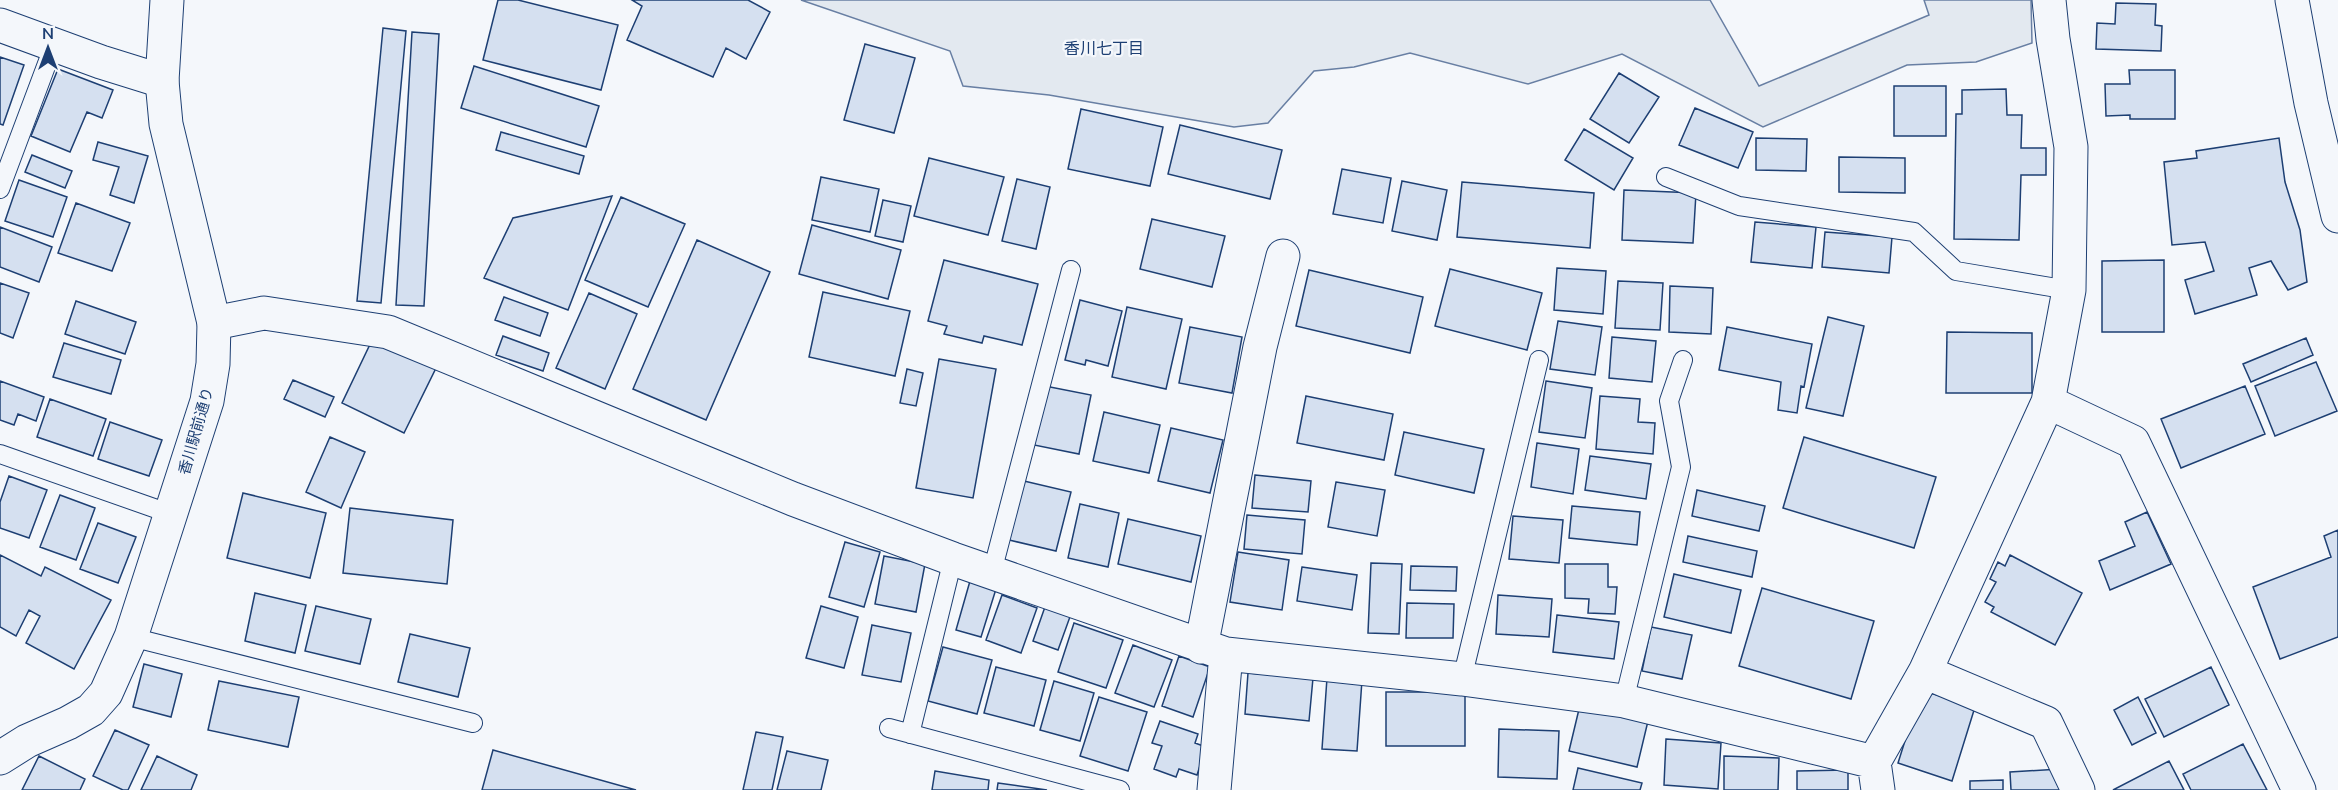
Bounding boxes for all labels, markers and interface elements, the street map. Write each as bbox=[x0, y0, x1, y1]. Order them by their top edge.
north arrow bbox=[18, 18, 78, 78]
text: N bbox=[42, 23, 54, 45]
district label: 香川七丁目 bbox=[1064, 38, 1144, 60]
street label: 香川駅前通り bbox=[174, 385, 218, 477]

